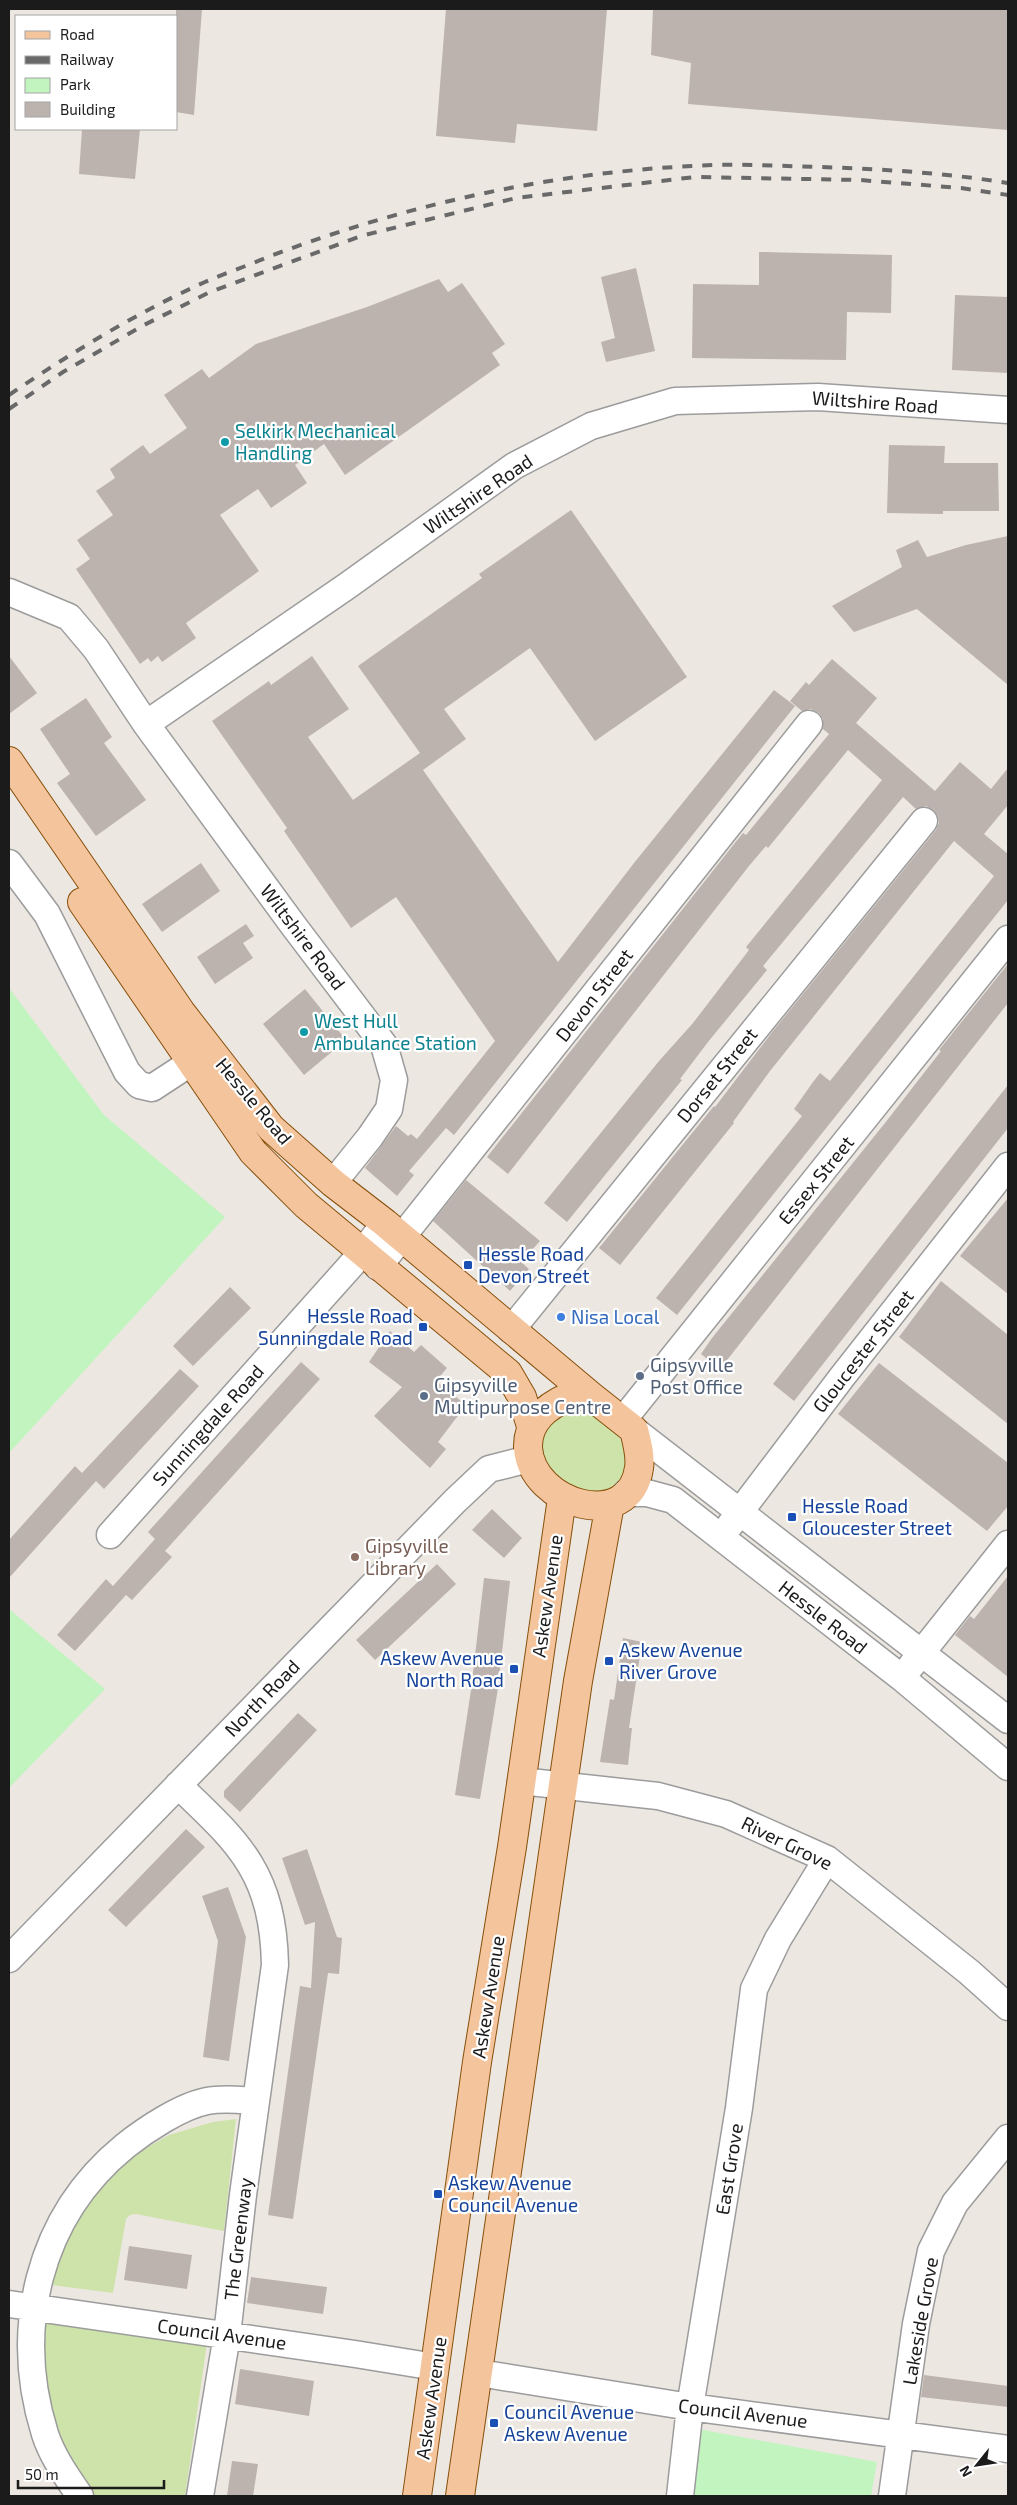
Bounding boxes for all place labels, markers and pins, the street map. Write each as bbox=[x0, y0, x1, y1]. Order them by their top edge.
place label: Selkirk Mechanical Handling bbox=[235, 419, 396, 464]
marker: Selkirk Mechanical Handling bbox=[219, 436, 231, 448]
place label: West Hull Ambulance Station bbox=[314, 1009, 477, 1054]
marker: West Hull Ambulance Station bbox=[298, 1026, 310, 1038]
place label: Hessle Road Devon Street bbox=[478, 1242, 590, 1287]
marker: Hessle Road Devon Street bbox=[462, 1259, 474, 1271]
place label: Hessle Road Sunningdale Road bbox=[258, 1304, 413, 1349]
place label: Nisa Local bbox=[571, 1305, 660, 1328]
marker: Nisa Local bbox=[555, 1311, 567, 1323]
marker: Hessle Road Sunningdale Road bbox=[417, 1321, 429, 1333]
place label: Gipsyville Post Office bbox=[650, 1353, 743, 1398]
marker: Gipsyville Post Office bbox=[634, 1370, 646, 1382]
place label: Gipsyville Multipurpose Centre bbox=[434, 1373, 611, 1418]
marker: Gipsyville Multipurpose Centre bbox=[418, 1390, 430, 1402]
place label: Hessle Road Gloucester Street bbox=[802, 1494, 952, 1539]
marker: Hessle Road Gloucester Street bbox=[786, 1511, 798, 1523]
place label: Gipsyville Library bbox=[365, 1534, 449, 1579]
marker: Gipsyville Library bbox=[349, 1551, 361, 1563]
place label: Askew Avenue River Grove bbox=[619, 1638, 743, 1683]
place label: Askew Avenue North Road bbox=[380, 1646, 504, 1691]
marker: Askew Avenue River Grove bbox=[603, 1655, 615, 1667]
marker: Askew Avenue North Road bbox=[508, 1663, 520, 1675]
place label: Askew Avenue Council Avenue bbox=[448, 2171, 578, 2216]
marker: Askew Avenue Council Avenue bbox=[432, 2188, 444, 2200]
place label: Council Avenue Askew Avenue bbox=[504, 2400, 634, 2445]
marker: Council Avenue Askew Avenue bbox=[488, 2417, 500, 2429]

